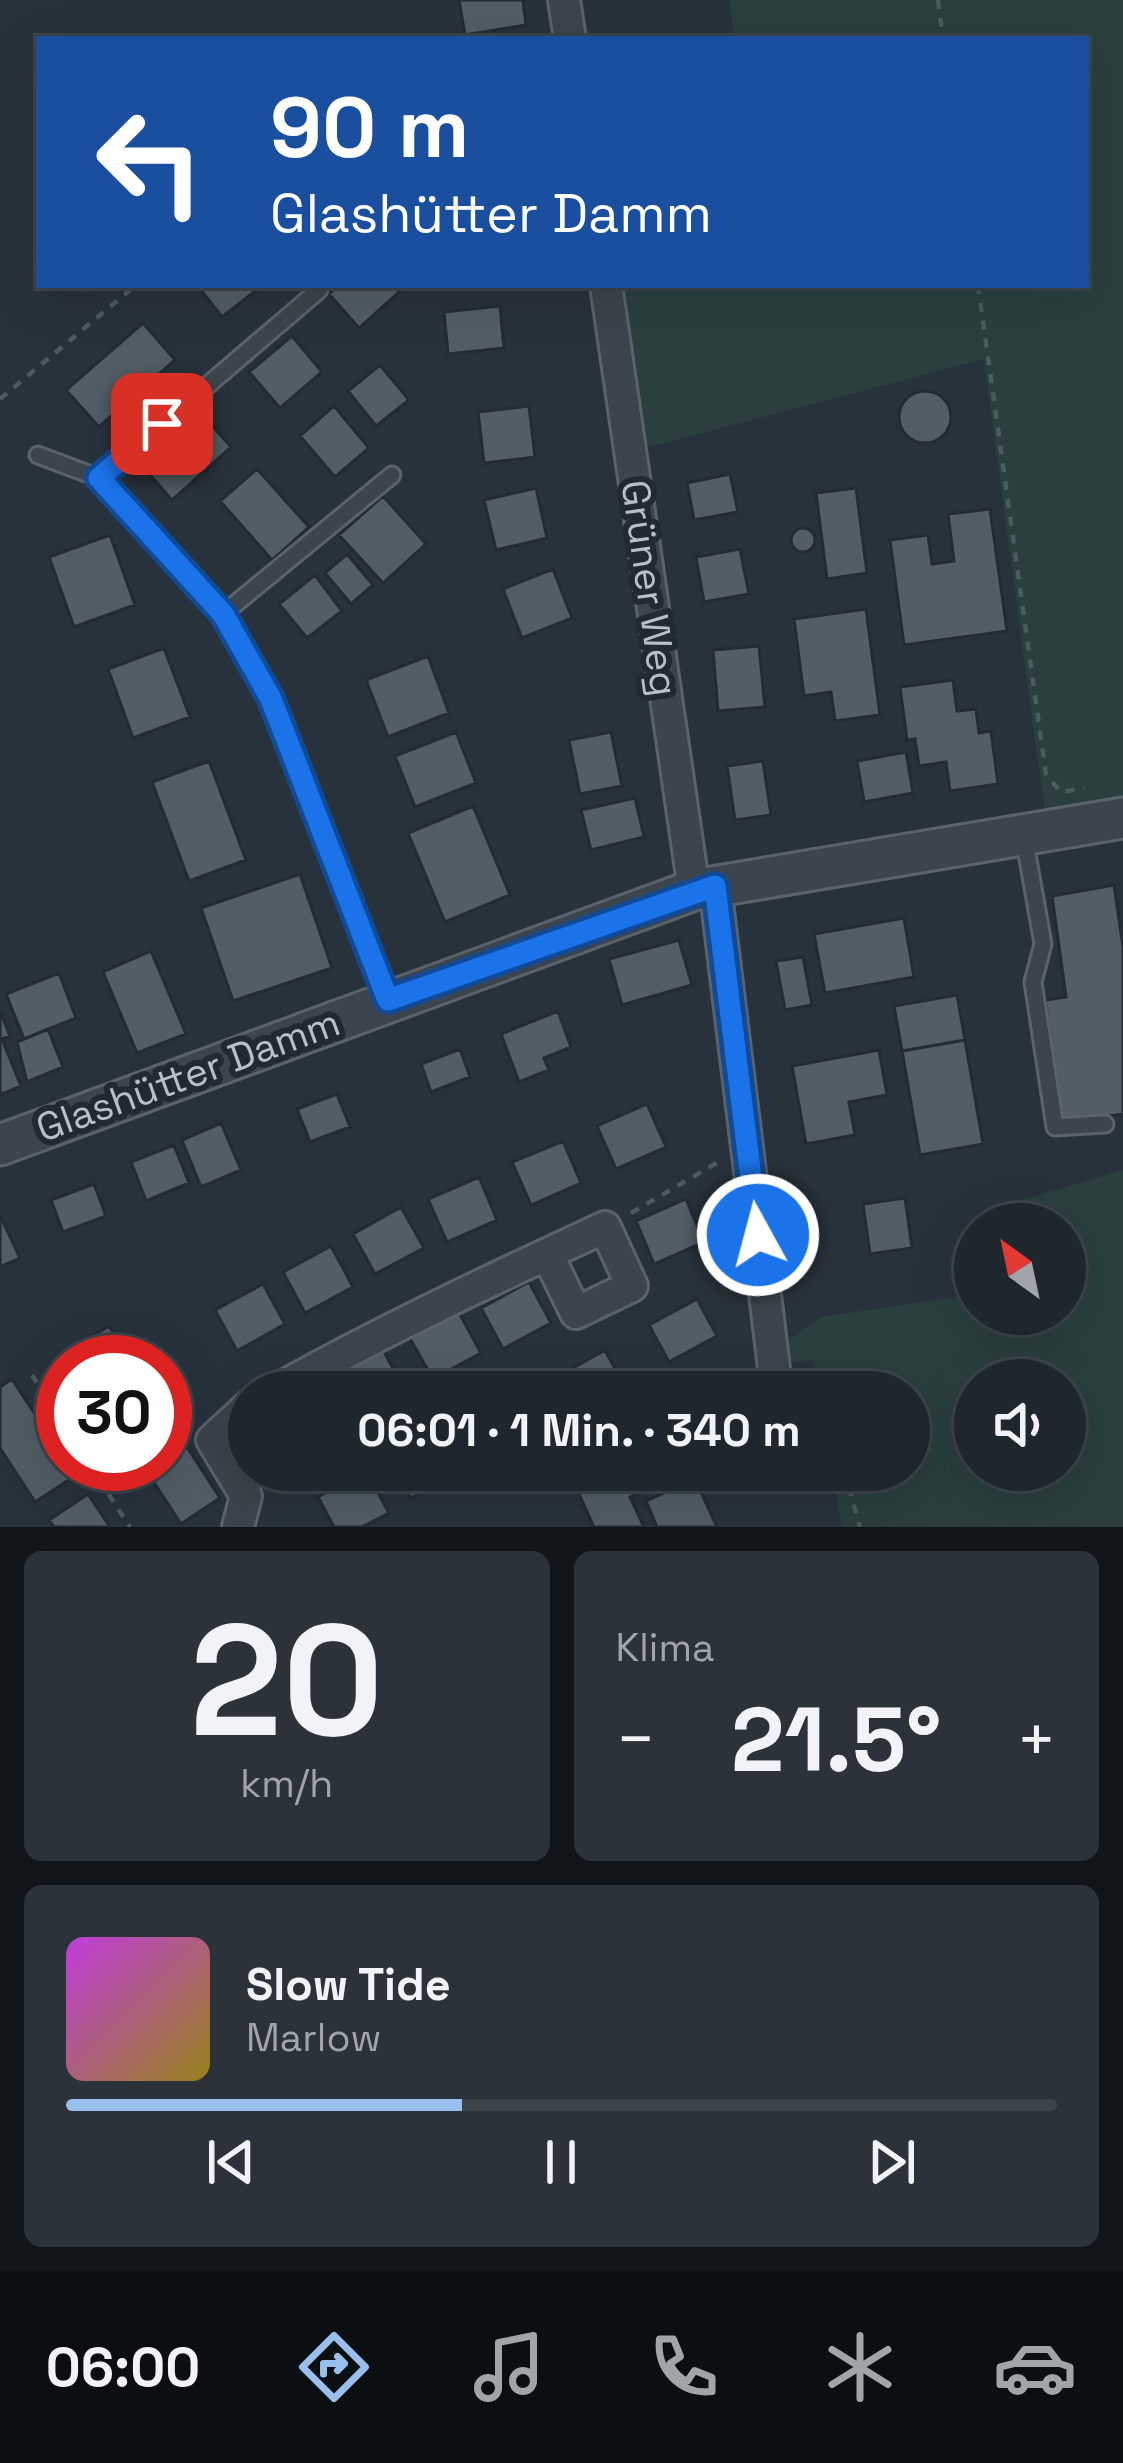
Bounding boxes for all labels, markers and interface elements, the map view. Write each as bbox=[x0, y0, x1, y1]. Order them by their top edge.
text: 90 m bbox=[270, 74, 469, 182]
icon: left bbox=[72, 84, 228, 240]
text: Glashütter Damm bbox=[270, 179, 712, 248]
pin bbox=[111, 373, 213, 475]
icon: arrive bbox=[129, 391, 195, 457]
street label: Grüner Weg bbox=[611, 477, 689, 699]
street label: Glashütter Damm bbox=[30, 997, 346, 1153]
position arrow bbox=[695, 1172, 821, 1298]
north arrow bbox=[954, 1203, 1086, 1335]
map controls bbox=[954, 1203, 1086, 1491]
speed limit sign: 30 bbox=[36, 1335, 192, 1491]
button: sound bbox=[954, 1359, 1086, 1491]
text: 06:01 · 1 Min. · 340 m bbox=[357, 1402, 801, 1459]
text: 20 bbox=[190, 1581, 384, 1781]
text: Klima bbox=[616, 1623, 714, 1672]
text: 21.5° bbox=[731, 1682, 941, 1797]
text: − bbox=[616, 1697, 656, 1781]
text: + bbox=[1016, 1697, 1057, 1781]
text: km/h bbox=[240, 1759, 333, 1808]
text: Slow Tide bbox=[246, 1956, 451, 2013]
text: Marlow bbox=[246, 2013, 381, 2062]
icon: previous bbox=[198, 2129, 264, 2195]
icon: pause bbox=[528, 2129, 594, 2195]
icon: next bbox=[859, 2129, 925, 2195]
icon: directions bbox=[292, 2325, 376, 2409]
icon: music bbox=[467, 2325, 551, 2409]
icon: phone bbox=[642, 2325, 726, 2409]
icon: climate bbox=[818, 2325, 902, 2409]
icon: car bbox=[993, 2325, 1077, 2409]
text: 06:00 bbox=[46, 2333, 200, 2402]

